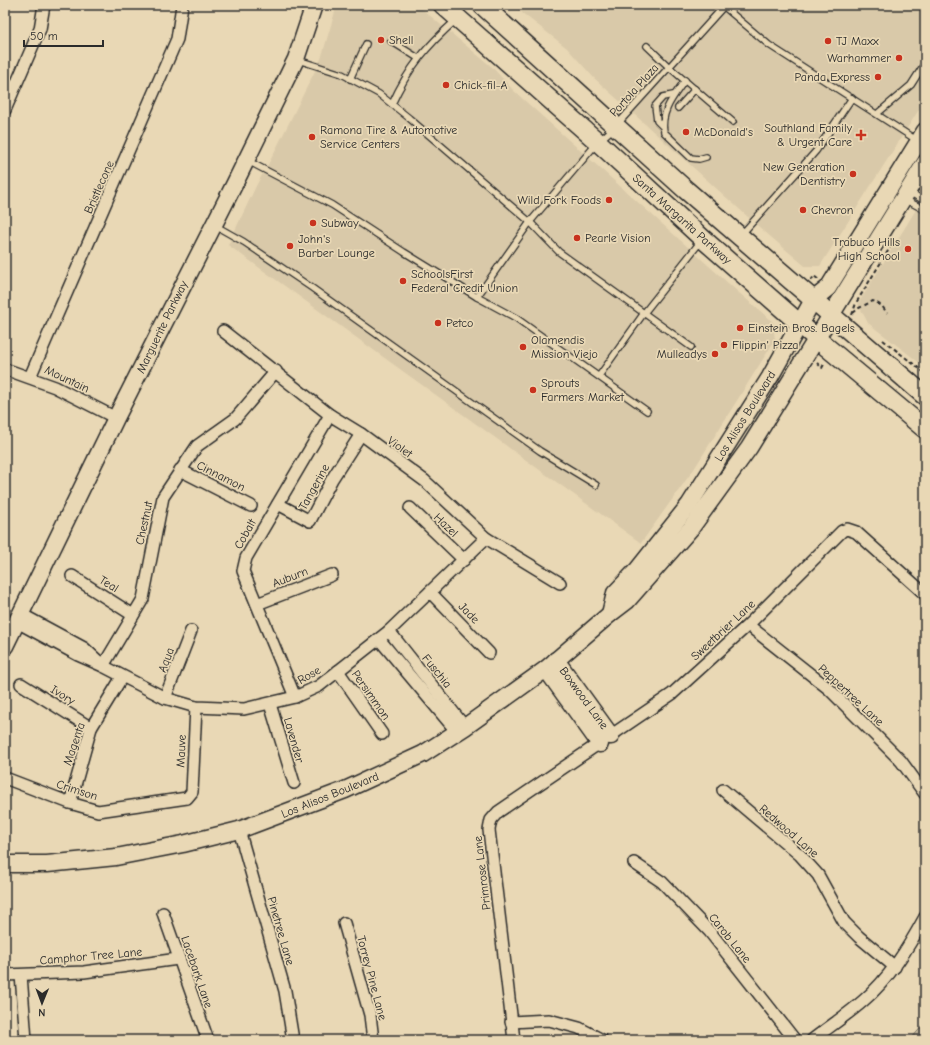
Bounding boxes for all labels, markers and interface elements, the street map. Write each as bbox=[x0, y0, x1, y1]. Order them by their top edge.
scale bar bbox=[24, 22, 103, 48]
text: 50 m bbox=[30, 29, 58, 43]
place label: Shell bbox=[389, 33, 413, 47]
place label: TJ Maxx bbox=[836, 34, 879, 48]
marker: Shell bbox=[376, 35, 386, 45]
marker: TJ Maxx bbox=[823, 36, 833, 46]
place label: Warhammer bbox=[827, 51, 891, 65]
marker: Warhammer bbox=[894, 53, 904, 63]
street label: Portola Plaza bbox=[607, 61, 661, 119]
place label: Panda Express bbox=[795, 70, 870, 84]
marker: Panda Express bbox=[873, 72, 883, 82]
place label: Chick-fil-A bbox=[454, 78, 507, 92]
marker: Chick-fil-A bbox=[441, 80, 451, 90]
place label: Southland Family & Urgent Care bbox=[764, 121, 853, 149]
place label: Ramona Tire & Automotive Service Centers bbox=[320, 123, 457, 151]
place label: McDonald's bbox=[694, 125, 753, 139]
marker: McDonald's bbox=[681, 127, 691, 137]
marker: Southland Family & Urgent Care bbox=[855, 129, 867, 141]
marker: Ramona Tire & Automotive Service Centers bbox=[307, 132, 317, 142]
street label: Bristlecone bbox=[81, 158, 117, 216]
place label: New Generation Dentistry bbox=[763, 160, 846, 188]
marker: New Generation Dentistry bbox=[848, 169, 858, 179]
street label: Santa Margarita Parkway bbox=[630, 171, 735, 268]
place label: Wild Fork Foods bbox=[517, 193, 601, 207]
marker: Wild Fork Foods bbox=[604, 195, 614, 205]
place label: Chevron bbox=[811, 203, 853, 217]
marker: Chevron bbox=[798, 205, 808, 215]
place label: Subway bbox=[321, 216, 359, 230]
marker: Subway bbox=[308, 218, 318, 228]
place label: Pearle Vision bbox=[585, 231, 651, 245]
place label: John's Barber Lounge bbox=[298, 232, 375, 260]
marker: Pearle Vision bbox=[572, 233, 582, 243]
place label: Trabuco Hills High School bbox=[833, 235, 900, 263]
marker: John's Barber Lounge bbox=[285, 241, 295, 251]
marker: Trabuco Hills High School bbox=[903, 244, 913, 254]
place label: SchoolsFirst Federal Credit Union bbox=[411, 267, 518, 295]
marker: SchoolsFirst Federal Credit Union bbox=[398, 276, 408, 286]
street label: Marguerite Parkway bbox=[134, 278, 191, 376]
place label: Petco bbox=[446, 316, 473, 330]
marker: Petco bbox=[433, 318, 443, 328]
place label: Einstein Bros. Bagels bbox=[748, 321, 855, 335]
marker: Einstein Bros. Bagels bbox=[735, 323, 745, 333]
place label: Olamendis Mission Viejo bbox=[531, 333, 598, 361]
place label: Flippin' Pizza bbox=[732, 338, 799, 352]
marker: Flippin' Pizza bbox=[719, 340, 729, 350]
marker: Olamendis Mission Viejo bbox=[518, 342, 528, 352]
place label: Mulleadys bbox=[657, 347, 707, 361]
marker: Mulleadys bbox=[710, 349, 720, 359]
street label: Mountain bbox=[42, 363, 92, 395]
street label: Los Alisos Boulevard bbox=[712, 368, 778, 464]
place label: Sprouts Farmers Market bbox=[541, 376, 624, 404]
marker: Sprouts Farmers Market bbox=[528, 385, 538, 395]
street label: Violet bbox=[385, 433, 416, 461]
street label: Cinnamon bbox=[194, 458, 248, 494]
street label: Tangerine bbox=[296, 462, 332, 512]
street label: Chestnut bbox=[133, 499, 156, 546]
street label: Hazel bbox=[431, 510, 461, 540]
street label: Cobalt bbox=[231, 516, 259, 552]
street label: Auburn bbox=[270, 564, 310, 590]
street label: Teal bbox=[97, 573, 121, 595]
street label: Sweetbrier Lane bbox=[688, 597, 758, 663]
street label: Jade bbox=[456, 599, 482, 627]
street label: Aqua bbox=[155, 646, 177, 674]
street label: Fuschia bbox=[419, 651, 455, 691]
street label: Peppertree Lane bbox=[815, 661, 887, 729]
street label: Rose bbox=[295, 663, 323, 687]
street label: Boxwood Lane bbox=[557, 664, 611, 732]
street label: Persimmon bbox=[349, 667, 393, 723]
street label: Ivory bbox=[48, 682, 78, 708]
street label: Lavender bbox=[281, 716, 307, 765]
street label: Magenta bbox=[60, 721, 88, 767]
street label: Mauve bbox=[173, 734, 189, 768]
street label: Los Alisos Boulevard bbox=[279, 769, 381, 821]
street label: Crimson bbox=[55, 777, 99, 803]
street label: Redwood Lane bbox=[756, 801, 822, 861]
street label: Primrose Lane bbox=[471, 835, 493, 911]
street label: Pinetree Lane bbox=[265, 895, 297, 967]
street label: Carob Lane bbox=[706, 910, 754, 966]
street label: Lacebark Lane bbox=[178, 934, 216, 1010]
street label: Torrey Pine Lane bbox=[354, 934, 390, 1022]
street label: Camphor Tree Lane bbox=[39, 945, 143, 967]
north arrow bbox=[22, 983, 62, 1023]
text: N bbox=[38, 1006, 46, 1019]

